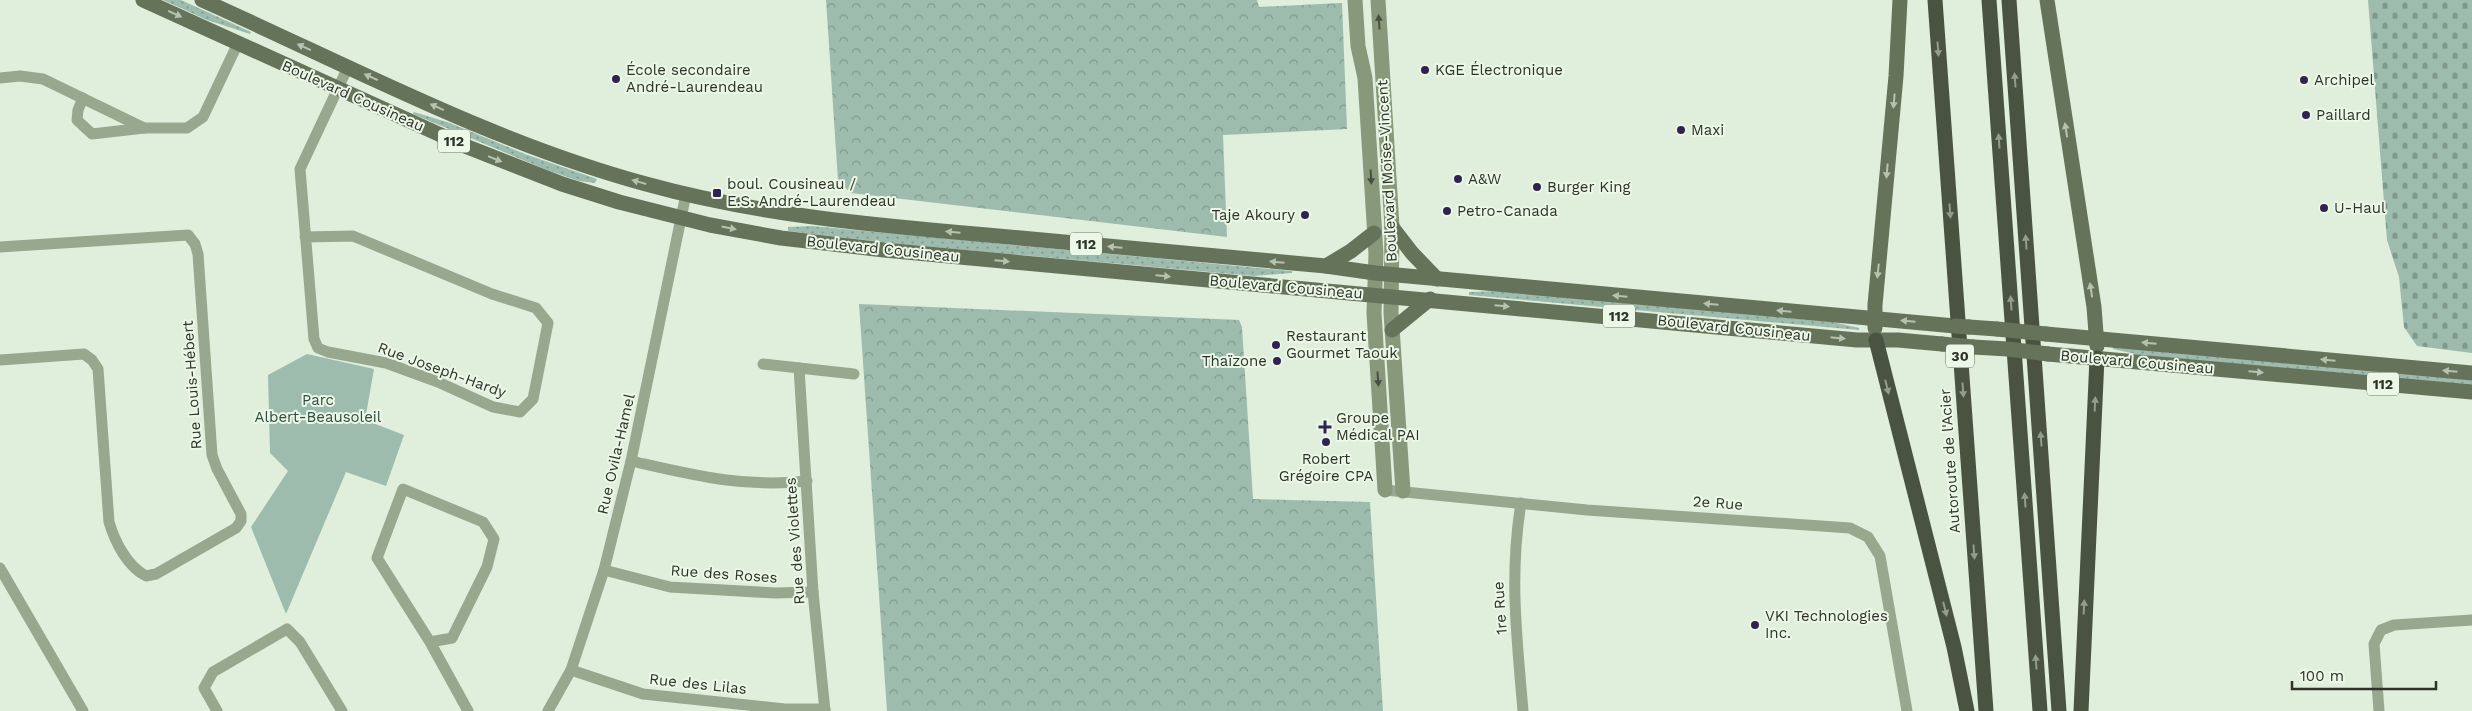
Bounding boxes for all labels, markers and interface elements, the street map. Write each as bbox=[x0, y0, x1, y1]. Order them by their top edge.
one-way arrow bbox=[168, 11, 182, 19]
one-way arrow bbox=[1375, 14, 1383, 30]
one-way arrow bbox=[1935, 41, 1943, 57]
one-way arrow bbox=[297, 42, 311, 50]
street label: Boulevard Cousineau bbox=[279, 57, 427, 135]
place label: École secondaire André-Laurendeau bbox=[626, 61, 763, 96]
place label: KGE Électronique bbox=[1435, 61, 1563, 79]
marker: KGE Électronique bbox=[1419, 64, 1431, 76]
one-way arrow bbox=[2010, 71, 2018, 87]
place label: Archipel bbox=[2314, 71, 2375, 89]
one-way arrow bbox=[364, 73, 378, 81]
marker: École secondaire André-Laurendeau bbox=[610, 73, 622, 85]
marker: Archipel bbox=[2298, 74, 2310, 86]
street label: Boulevard Moïse-Vincent bbox=[1373, 79, 1401, 262]
one-way arrow bbox=[1889, 93, 1897, 109]
one-way arrow bbox=[430, 102, 444, 110]
place label: Paillard bbox=[2316, 106, 2371, 124]
marker: Paillard bbox=[2300, 109, 2312, 121]
place label: Maxi bbox=[1691, 121, 1724, 139]
one-way arrow bbox=[2062, 121, 2070, 137]
marker: Maxi bbox=[1675, 124, 1687, 136]
road number: 112 bbox=[438, 130, 470, 152]
one-way arrow bbox=[1995, 133, 2003, 149]
one-way arrow bbox=[488, 155, 502, 163]
one-way arrow bbox=[1883, 164, 1891, 180]
one-way arrow bbox=[1368, 169, 1376, 185]
place label: A&W bbox=[1468, 170, 1501, 188]
marker: A&W bbox=[1452, 173, 1464, 185]
place label: boul. Cousineau / E.S. André-Laurendeau bbox=[727, 175, 896, 210]
one-way arrow bbox=[631, 178, 646, 186]
place label: Burger King bbox=[1547, 178, 1630, 196]
marker: Burger King bbox=[1531, 181, 1543, 193]
marker: boul. Cousineau / E.S. André-Laurendeau bbox=[711, 187, 723, 199]
place label: U-Haul bbox=[2334, 199, 2386, 217]
place label: Petro-Canada bbox=[1457, 202, 1558, 220]
marker: U-Haul bbox=[2318, 202, 2330, 214]
one-way arrow bbox=[1946, 203, 1954, 219]
marker: Petro-Canada bbox=[1441, 205, 1453, 217]
place label: Taje Akoury bbox=[1212, 206, 1295, 224]
marker: Taje Akoury bbox=[1299, 209, 1311, 221]
one-way arrow bbox=[721, 225, 737, 233]
one-way arrow bbox=[945, 228, 961, 236]
street label: Boulevard Cousineau bbox=[806, 232, 960, 266]
road number: 112 bbox=[1070, 232, 1102, 255]
one-way arrow bbox=[2022, 234, 2030, 250]
one-way arrow bbox=[1107, 243, 1123, 251]
one-way arrow bbox=[994, 257, 1010, 265]
one-way arrow bbox=[1269, 257, 1285, 265]
one-way arrow bbox=[1874, 263, 1882, 279]
street label: Boulevard Cousineau bbox=[1209, 271, 1363, 303]
one-way arrow bbox=[1156, 272, 1172, 280]
one-way arrow bbox=[2087, 282, 2095, 298]
one-way arrow bbox=[1612, 292, 1628, 300]
one-way arrow bbox=[2006, 295, 2014, 311]
one-way arrow bbox=[1703, 300, 1719, 308]
one-way arrow bbox=[1494, 302, 1510, 310]
road number: 112 bbox=[1603, 304, 1635, 328]
one-way arrow bbox=[1775, 306, 1791, 314]
street label: Boulevard Cousineau bbox=[1657, 311, 1811, 345]
one-way arrow bbox=[1899, 317, 1915, 325]
street label: Rue Louis-Hébert bbox=[178, 319, 205, 450]
place label: Restaurant Gourmet Taouk bbox=[1286, 327, 1398, 362]
one-way arrow bbox=[1831, 334, 1847, 342]
street label: Rue Joseph-Hardy bbox=[375, 338, 509, 402]
marker: Restaurant Gourmet Taouk bbox=[1270, 339, 1282, 351]
one-way arrow bbox=[2140, 339, 2156, 347]
road number: 30 bbox=[1946, 344, 1974, 368]
street label: Boulevard Cousineau bbox=[2060, 346, 2214, 378]
place label: Thaïzone bbox=[1202, 352, 1267, 370]
marker: Thaïzone bbox=[1271, 355, 1283, 367]
one-way arrow bbox=[2319, 356, 2335, 364]
one-way arrow bbox=[2441, 367, 2457, 375]
one-way arrow bbox=[2248, 368, 2264, 376]
one-way arrow bbox=[1374, 371, 1382, 387]
road number: 112 bbox=[2367, 372, 2399, 396]
one-way arrow bbox=[1883, 380, 1891, 395]
one-way arrow bbox=[1959, 383, 1967, 399]
street label: Autoroute de l'Acier bbox=[1936, 388, 1964, 534]
park label: Parc Albert-Beausoleil bbox=[255, 391, 382, 426]
street label: Rue Ovila-Hamel bbox=[593, 392, 639, 516]
one-way arrow bbox=[2091, 396, 2099, 412]
place label: Groupe Médical PAI bbox=[1336, 409, 1420, 444]
marker: Groupe Médical PAI bbox=[1318, 420, 1332, 434]
one-way arrow bbox=[2036, 431, 2044, 447]
marker: Robert Grégoire CPA bbox=[1320, 436, 1332, 448]
place label: Robert Grégoire CPA bbox=[1279, 450, 1373, 485]
street label: Rue des Violettes bbox=[782, 477, 808, 605]
street label: 2e Rue bbox=[1692, 492, 1744, 514]
one-way arrow bbox=[2020, 492, 2028, 508]
one-way arrow bbox=[1971, 545, 1979, 561]
street label: Rue des Roses bbox=[670, 561, 778, 587]
street label: 1re Rue bbox=[1489, 581, 1511, 635]
one-way arrow bbox=[2081, 598, 2089, 614]
one-way arrow bbox=[1941, 602, 1949, 617]
place label: VKI Technologies Inc. bbox=[1765, 607, 1888, 642]
marker: VKI Technologies Inc. bbox=[1749, 619, 1761, 631]
one-way arrow bbox=[2032, 654, 2040, 670]
scale bar bbox=[2292, 658, 2436, 690]
text: 100 m bbox=[2300, 667, 2344, 685]
street label: Rue des Lilas bbox=[648, 670, 748, 698]

